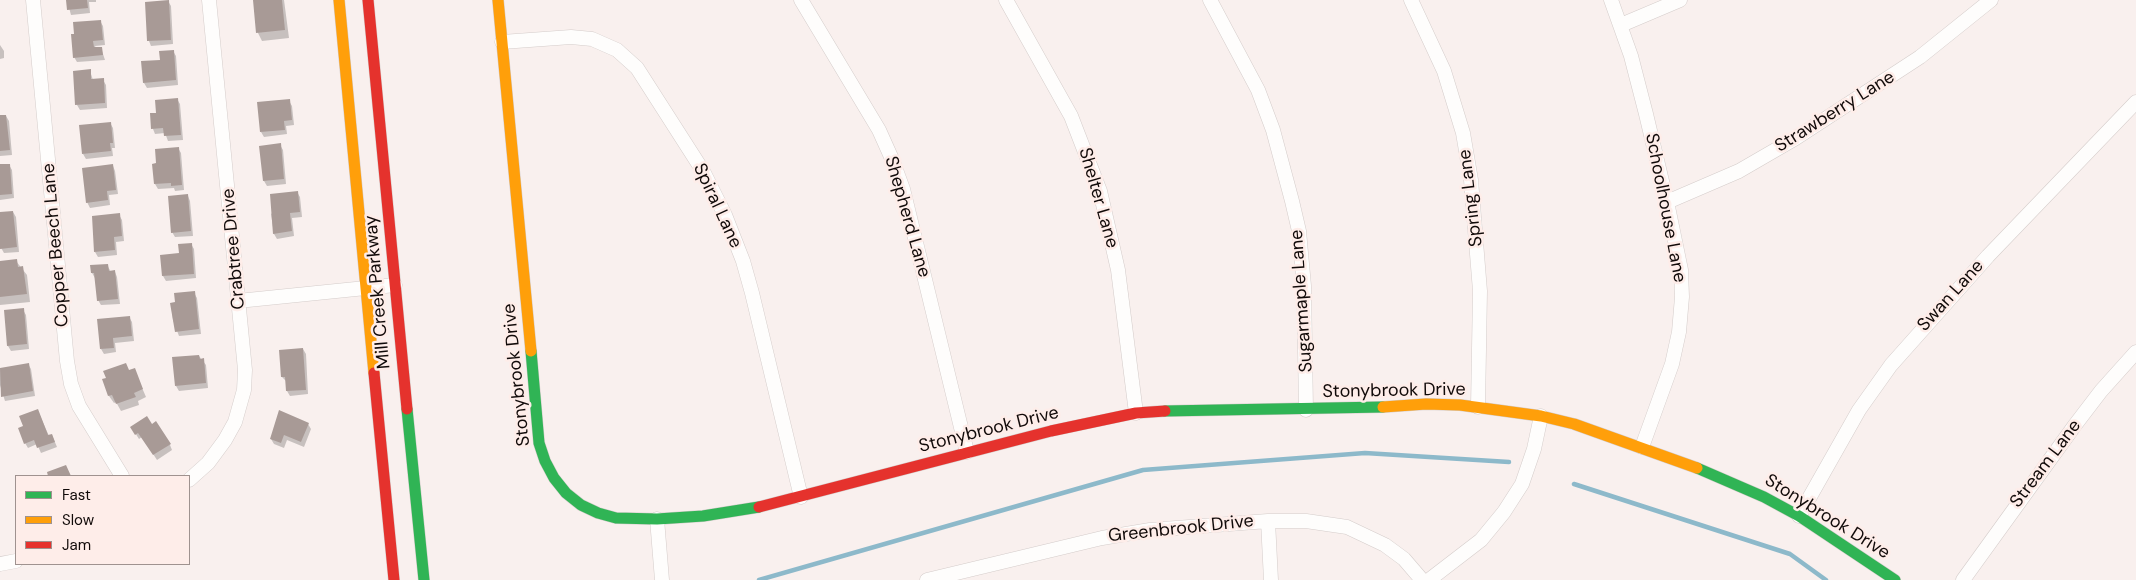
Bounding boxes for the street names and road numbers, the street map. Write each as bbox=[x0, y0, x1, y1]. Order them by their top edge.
street label: Strawberry Lane bbox=[1771, 67, 1899, 157]
street label: Schoolhouse Lane bbox=[1640, 131, 1690, 285]
street label: Shelter Lane bbox=[1073, 145, 1123, 251]
street label: Spring Lane bbox=[1454, 148, 1488, 248]
street label: Shepherd Lane bbox=[879, 154, 935, 280]
street label: Spiral Lane bbox=[688, 160, 746, 252]
street label: Copper Beech Lane bbox=[38, 162, 74, 328]
street label: Crabtree Drive bbox=[218, 188, 250, 310]
street label: Mill Creek Parkway bbox=[361, 214, 395, 370]
street label: Sugarmaple Lane bbox=[1286, 229, 1318, 373]
street label: Swan Lane bbox=[1913, 256, 1989, 336]
street label: Stonybrook Drive bbox=[499, 303, 535, 447]
street label: Stonybrook Drive bbox=[1322, 379, 1466, 403]
street label: Stonybrook Drive bbox=[917, 402, 1061, 458]
street label: Stream Lane bbox=[2006, 416, 2086, 512]
street label: Stonybrook Drive bbox=[1760, 470, 1894, 564]
street label: Greenbrook Drive bbox=[1107, 511, 1255, 547]

